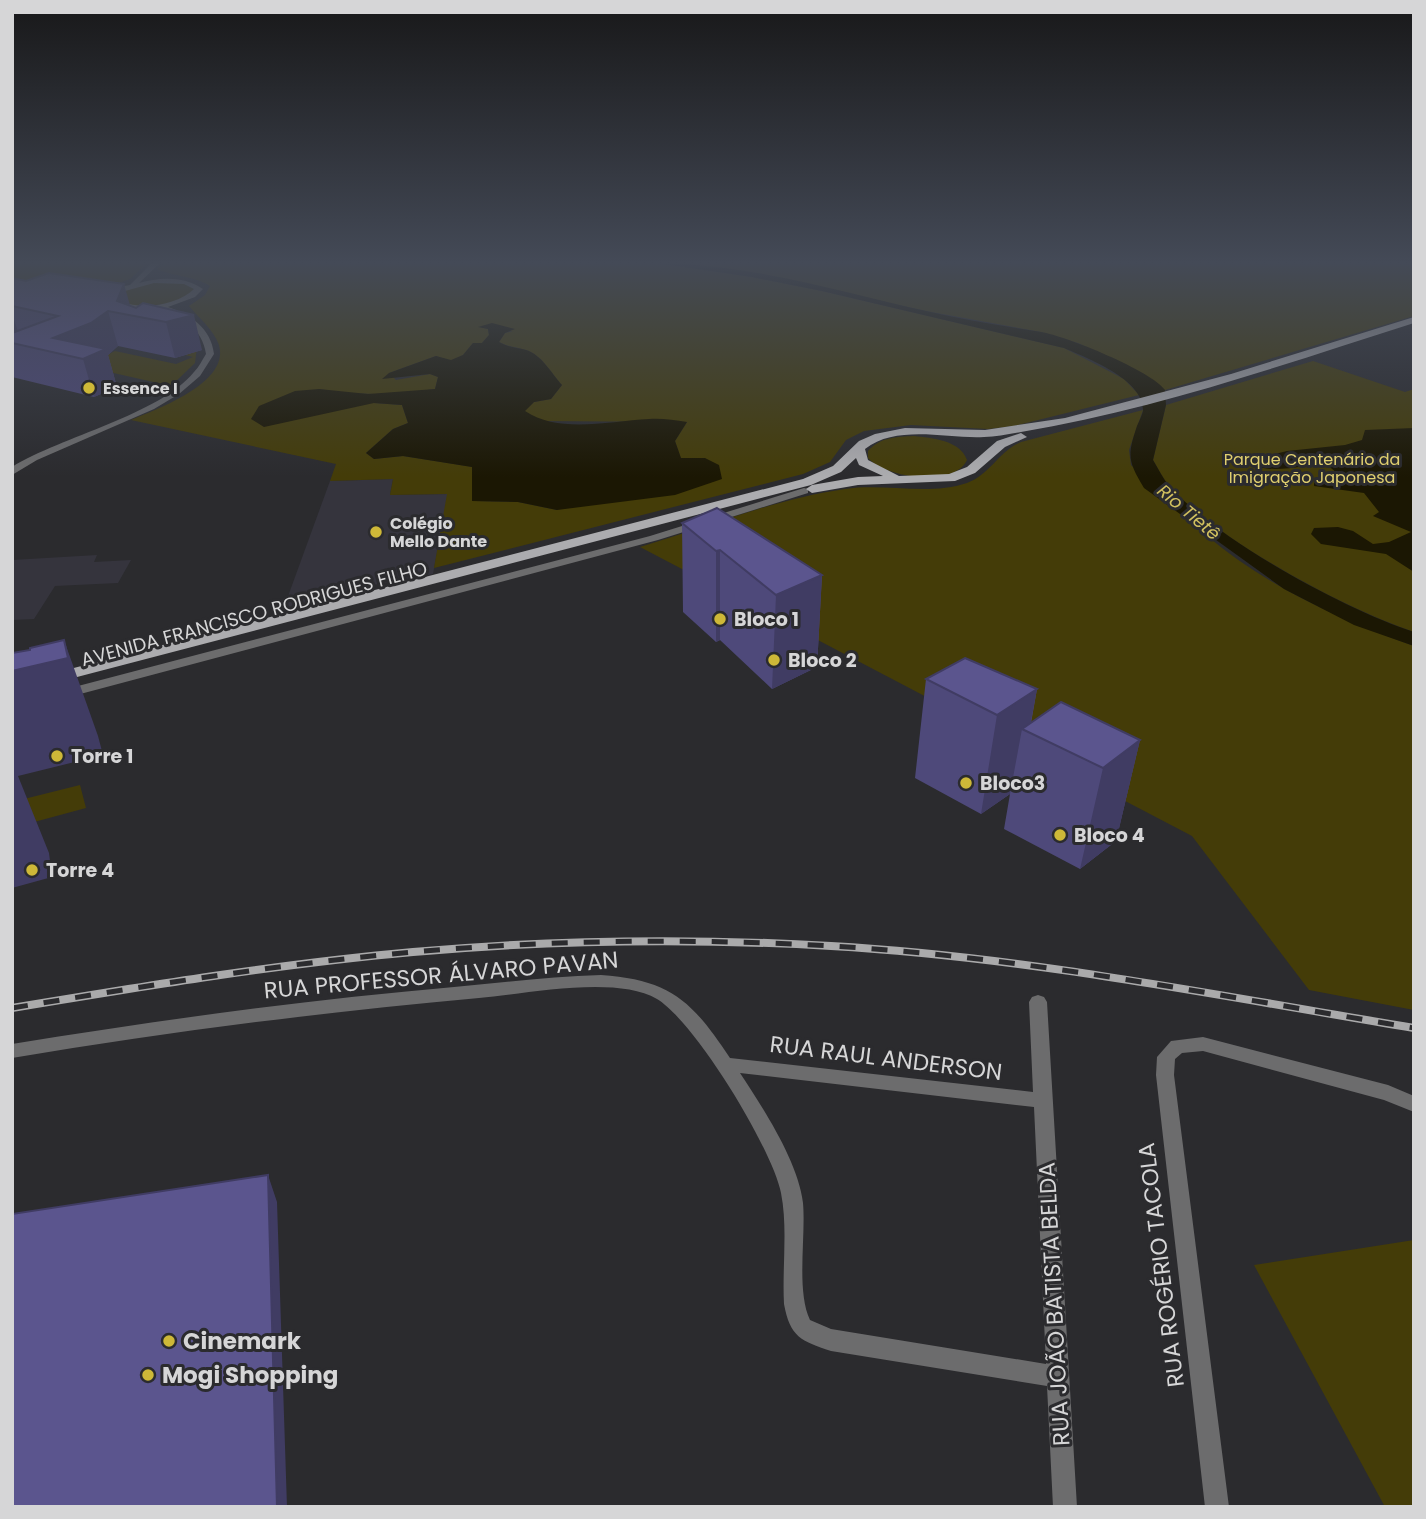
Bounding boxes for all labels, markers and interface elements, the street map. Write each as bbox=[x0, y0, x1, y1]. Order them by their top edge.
place label: Essence I bbox=[103, 377, 178, 400]
marker: Essence I bbox=[81, 380, 97, 396]
park label: Parque Centenário da Imigração Japonesa bbox=[1224, 448, 1400, 489]
water label: Rio Tietê bbox=[1152, 478, 1226, 546]
place label: Colégio Mello Dante bbox=[390, 512, 487, 553]
marker: Colégio Mello Dante bbox=[368, 524, 384, 540]
street label: AVENIDA FRANCISCO RODRIGUES FILHO bbox=[78, 555, 430, 673]
place label: Bloco 1 bbox=[734, 606, 799, 633]
marker: Bloco 1 bbox=[712, 611, 728, 627]
place label: Bloco 2 bbox=[788, 647, 857, 674]
marker: Bloco 2 bbox=[766, 652, 782, 668]
place label: Torre 1 bbox=[71, 743, 133, 770]
marker: Torre 1 bbox=[49, 748, 65, 764]
place label: Bloco3 bbox=[980, 770, 1045, 797]
marker: Bloco3 bbox=[958, 775, 974, 791]
place label: Bloco 4 bbox=[1074, 822, 1145, 849]
marker: Bloco 4 bbox=[1052, 827, 1068, 843]
place label: Torre 4 bbox=[46, 857, 114, 884]
marker: Torre 4 bbox=[24, 862, 40, 878]
street label: RUA PROFESSOR ÁLVARO PAVAN bbox=[262, 944, 620, 1006]
street label: RUA RAUL ANDERSON bbox=[768, 1028, 1004, 1088]
street label: RUA ROGÉRIO TACOLA bbox=[1130, 1141, 1192, 1389]
street label: RUA JOÃO BATISTA BELDA bbox=[1031, 1161, 1077, 1447]
place label: Cinemark bbox=[183, 1325, 302, 1357]
marker: Cinemark bbox=[161, 1333, 177, 1349]
place label: Mogi Shopping bbox=[162, 1359, 338, 1391]
marker: Mogi Shopping bbox=[140, 1367, 156, 1383]

